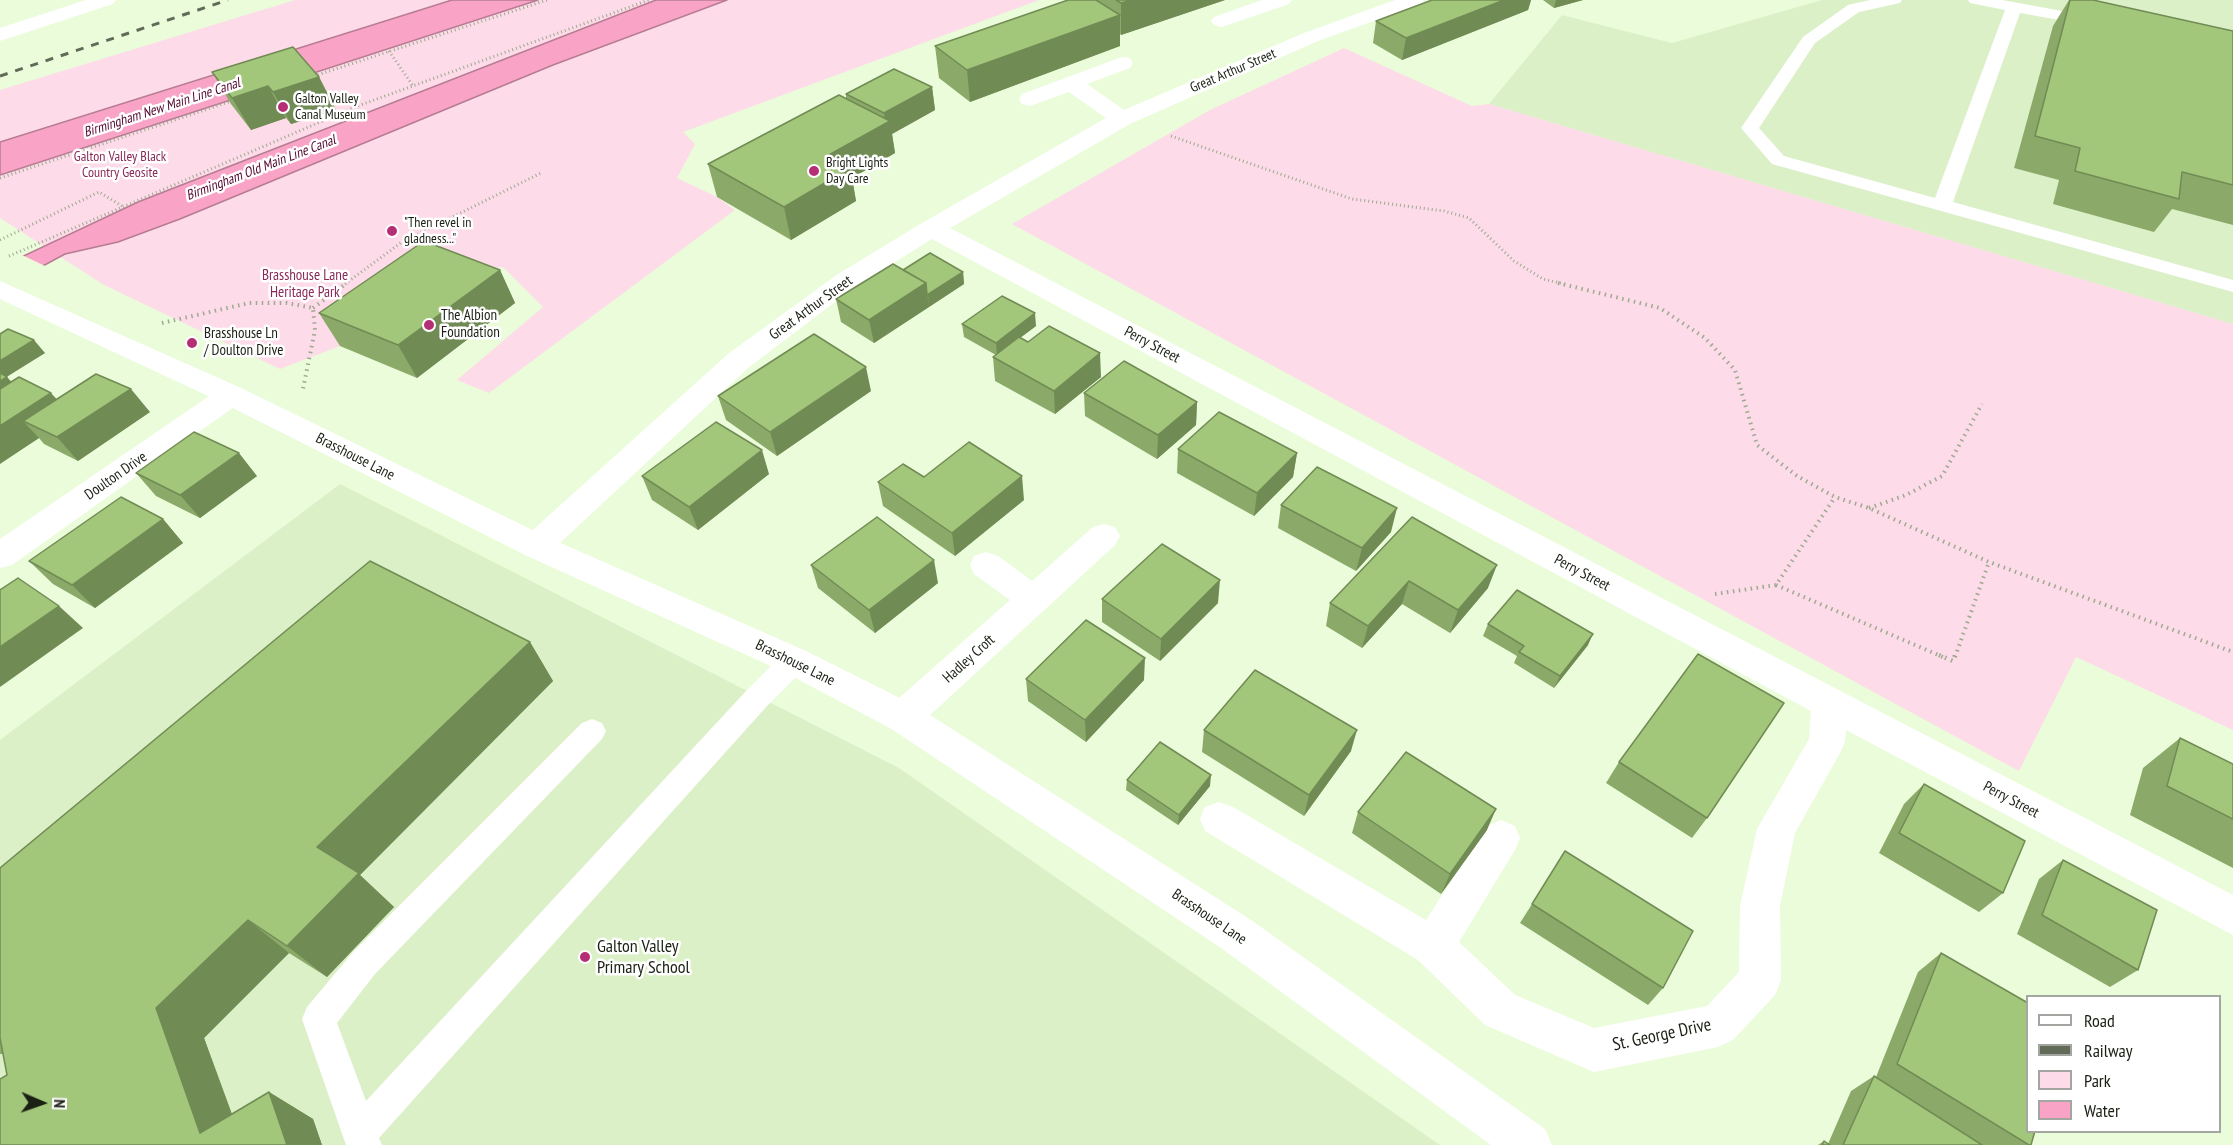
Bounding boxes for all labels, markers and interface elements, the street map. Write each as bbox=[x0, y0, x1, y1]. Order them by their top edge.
street label: Great Arthur Street bbox=[1188, 45, 1278, 97]
water label: Birmingham New Main Line Canal bbox=[82, 75, 242, 141]
place label: Galton Valley Canal Museum bbox=[295, 91, 366, 124]
marker: Galton Valley Canal Museum bbox=[276, 100, 290, 114]
water label: Birmingham Old Main Line Canal bbox=[184, 132, 338, 204]
park label: Galton Valley Black Country Geosite bbox=[74, 149, 166, 182]
place label: Bright Lights Day Care bbox=[826, 155, 888, 188]
marker: Bright Lights Day Care bbox=[807, 164, 821, 178]
place label: "Then revel in gladness..." bbox=[404, 215, 471, 248]
marker: "Then revel in gladness..." bbox=[385, 224, 399, 238]
park label: Brasshouse Lane Heritage Park bbox=[262, 267, 348, 302]
street label: Great Arthur Street bbox=[766, 272, 856, 344]
place label: The Albion Foundation bbox=[441, 307, 500, 342]
marker: The Albion Foundation bbox=[422, 318, 436, 332]
street label: Perry Street bbox=[1121, 323, 1183, 367]
place label: Brasshouse Ln / Doulton Drive bbox=[204, 325, 283, 360]
marker: Brasshouse Ln / Doulton Drive bbox=[185, 336, 199, 350]
street label: Brasshouse Lane bbox=[313, 429, 397, 485]
street label: Doulton Drive bbox=[81, 448, 151, 504]
street label: Perry Street bbox=[1551, 551, 1613, 595]
street label: Hadley Croft bbox=[939, 631, 999, 687]
street label: Brasshouse Lane bbox=[752, 636, 838, 690]
street label: Perry Street bbox=[1980, 778, 2042, 822]
street label: Brasshouse Lane bbox=[1168, 885, 1250, 949]
place label: Galton Valley Primary School bbox=[597, 936, 690, 978]
marker: Galton Valley Primary School bbox=[578, 950, 592, 964]
legend bbox=[2026, 995, 2221, 1133]
text: Road bbox=[2084, 1009, 2115, 1032]
street label: St. George Drive bbox=[1611, 1014, 1713, 1056]
text: Railway bbox=[2084, 1039, 2133, 1062]
text: Park bbox=[2084, 1069, 2111, 1092]
north arrow bbox=[12, 1073, 72, 1133]
text: N bbox=[50, 1099, 70, 1108]
text: Water bbox=[2084, 1099, 2120, 1122]

